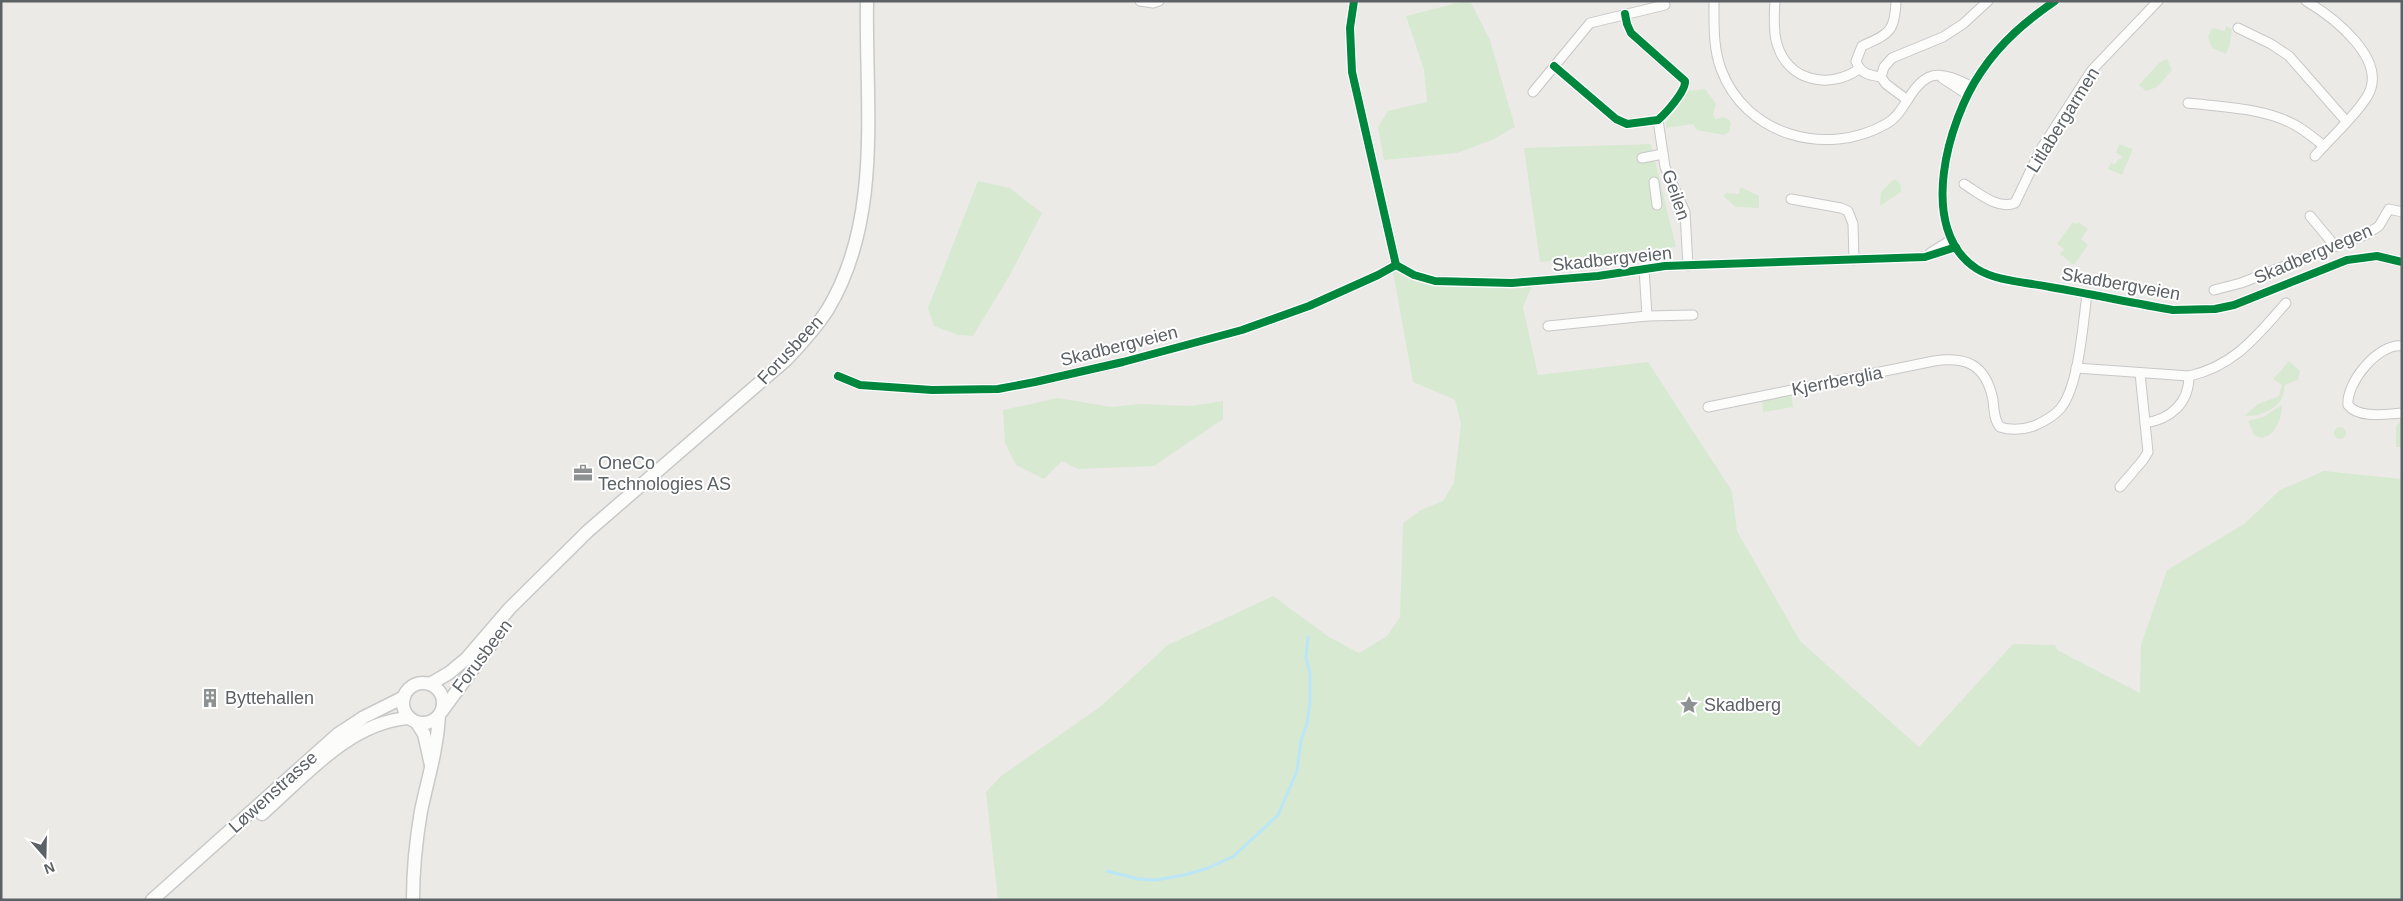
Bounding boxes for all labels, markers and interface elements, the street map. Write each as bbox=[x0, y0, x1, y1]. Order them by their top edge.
street label: Litlabergarmen bbox=[2023, 64, 2103, 176]
street label: Geilen bbox=[1658, 167, 1694, 223]
street label: Skadbergvegen bbox=[2251, 220, 2375, 288]
street label: Skadbergveien bbox=[1551, 243, 1673, 275]
street label: Skadbergveien bbox=[2060, 264, 2182, 304]
street label: Forusbeen bbox=[753, 312, 827, 388]
street label: Skadbergveien bbox=[1058, 322, 1180, 370]
street label: Kjerrberglia bbox=[1790, 362, 1885, 400]
place label: OneCo Technologies AS bbox=[598, 453, 731, 494]
office icon: OneCo Technologies AS bbox=[572, 462, 594, 484]
street label: Forusbeen bbox=[448, 616, 516, 696]
building icon: Byttehallen bbox=[199, 687, 221, 709]
place label: Byttehallen bbox=[225, 688, 314, 708]
place icon: Skadberg bbox=[1678, 694, 1700, 716]
place label: Skadberg bbox=[1704, 695, 1781, 715]
street label: Løwenstrasse bbox=[225, 747, 321, 837]
north arrow bbox=[20, 831, 70, 881]
text: N bbox=[42, 859, 57, 877]

